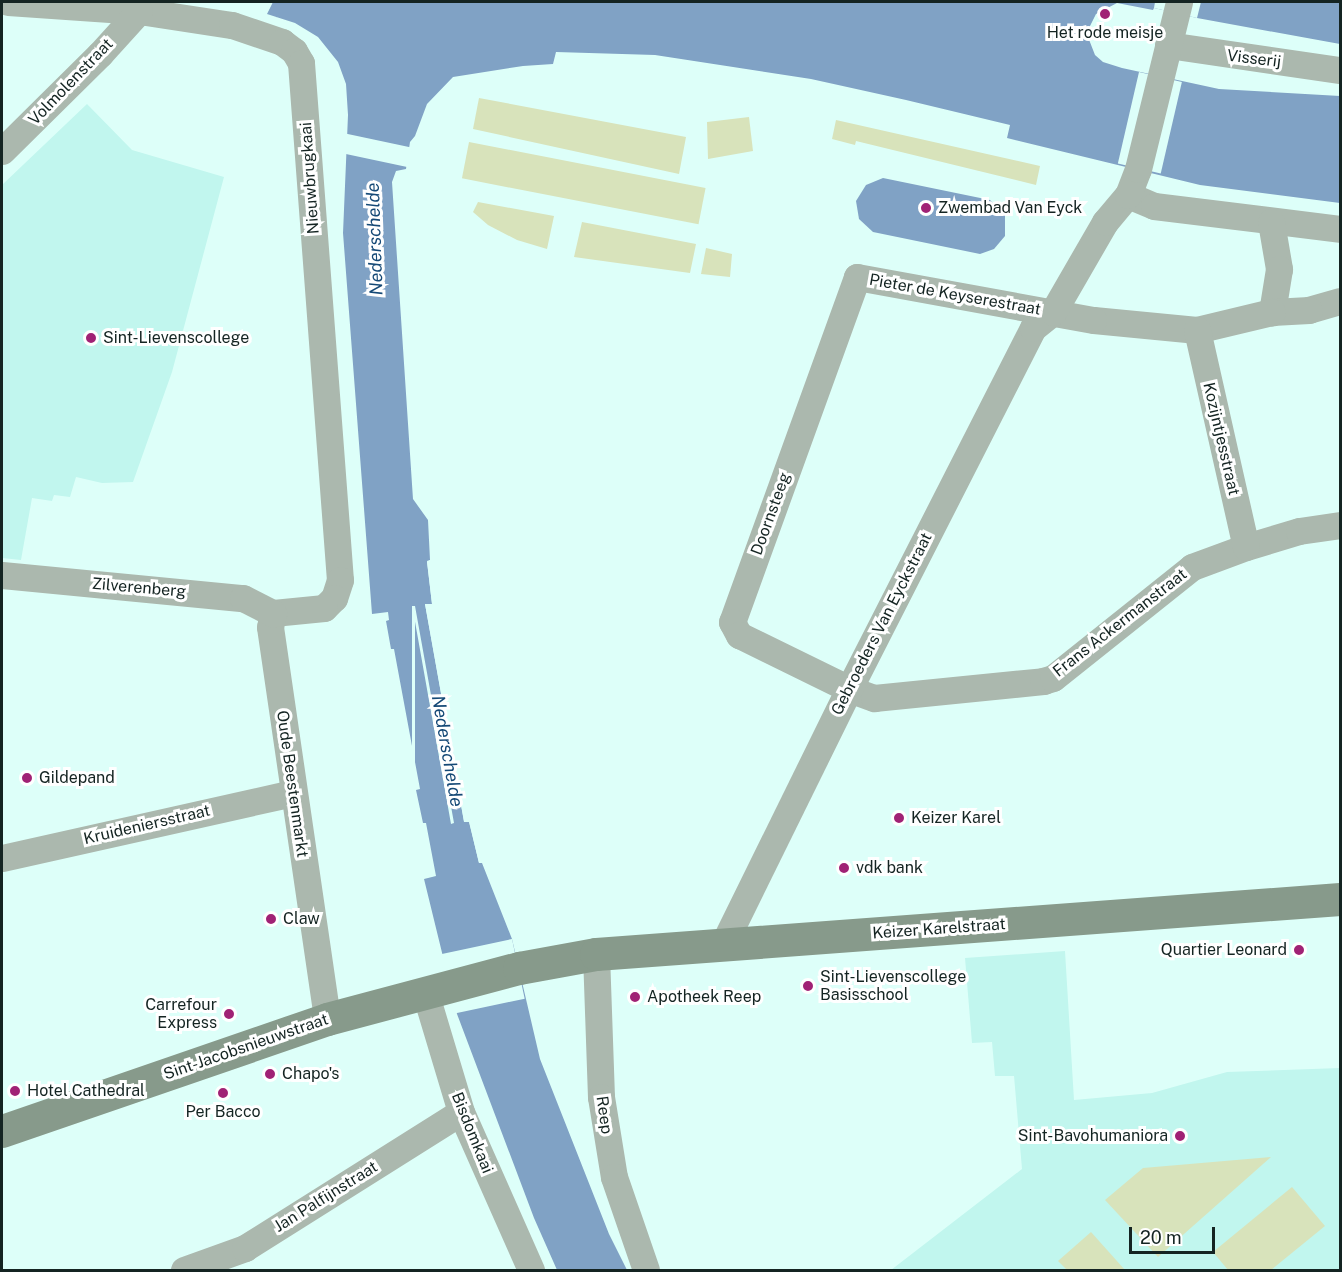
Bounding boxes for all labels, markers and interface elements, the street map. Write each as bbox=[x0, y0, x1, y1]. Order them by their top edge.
marker: Het rode meisje bbox=[1098, 7, 1112, 21]
place label: Het rode meisje bbox=[1047, 23, 1163, 43]
street label: Volmolenstraat bbox=[25, 35, 117, 129]
street label: Visserij bbox=[1226, 46, 1282, 72]
street label: Nieuwbrugkaai bbox=[297, 121, 323, 235]
water label: Nederschelde bbox=[362, 182, 388, 296]
place label: Zwembad Van Eyck bbox=[938, 198, 1083, 218]
marker: Zwembad Van Eyck bbox=[919, 201, 933, 215]
street label: Pieter de Keyserestraat bbox=[868, 270, 1042, 320]
place label: Sint-Lievenscollege bbox=[103, 328, 249, 348]
marker: Sint-Lievenscollege bbox=[84, 331, 98, 345]
street label: Kozijntjesstraat bbox=[1199, 381, 1243, 497]
street label: Doornsteeg bbox=[747, 470, 795, 558]
street label: Gebroeders Van Eyckstraat bbox=[827, 529, 937, 719]
street label: Frans Ackermanstraat bbox=[1049, 565, 1191, 681]
street label: Zilverenberg bbox=[91, 574, 187, 602]
water label: Nederschelde bbox=[427, 694, 467, 808]
street label: Oude Beestenmarkt bbox=[272, 709, 312, 859]
place label: Gildepand bbox=[39, 768, 115, 788]
marker: Gildepand bbox=[20, 771, 34, 785]
street label: Kruideniersstraat bbox=[82, 801, 212, 849]
place label: Keizer Karel bbox=[911, 808, 1001, 828]
marker: Keizer Karel bbox=[892, 811, 906, 825]
place label: vdk bank bbox=[856, 858, 923, 878]
marker: vdk bank bbox=[837, 861, 851, 875]
place label: Claw bbox=[283, 909, 320, 929]
marker: Claw bbox=[264, 912, 278, 926]
street label: Keizer Karelstraat bbox=[872, 915, 1006, 943]
place label: Quartier Leonard bbox=[1161, 940, 1287, 960]
marker: Quartier Leonard bbox=[1292, 943, 1306, 957]
place label: Sint-Lievenscollege Basisschool bbox=[820, 967, 966, 1005]
marker: Sint-Lievenscollege Basisschool bbox=[801, 979, 815, 993]
place label: Apotheek Reep bbox=[647, 987, 761, 1007]
marker: Apotheek Reep bbox=[628, 990, 642, 1004]
place label: Carrefour Express bbox=[145, 995, 217, 1033]
marker: Carrefour Express bbox=[222, 1007, 236, 1021]
street label: Sint-Jacobsnieuwstraat bbox=[161, 1010, 331, 1084]
place label: Chapo's bbox=[282, 1064, 339, 1084]
marker: Chapo's bbox=[263, 1067, 277, 1081]
place label: Hotel Cathedral bbox=[27, 1081, 145, 1101]
marker: Hotel Cathedral bbox=[8, 1084, 22, 1098]
marker: Per Bacco bbox=[216, 1086, 230, 1100]
street label: Bisdomkaai bbox=[447, 1090, 497, 1176]
street label: Reep bbox=[592, 1095, 616, 1135]
place label: Per Bacco bbox=[185, 1102, 261, 1122]
place label: Sint-Bavohumaniora bbox=[1018, 1126, 1168, 1146]
marker: Sint-Bavohumaniora bbox=[1173, 1129, 1187, 1143]
street label: Jan Palfijnstraat bbox=[271, 1157, 381, 1237]
scale bar bbox=[1132, 1215, 1218, 1253]
text: 20 m bbox=[1140, 1227, 1182, 1248]

